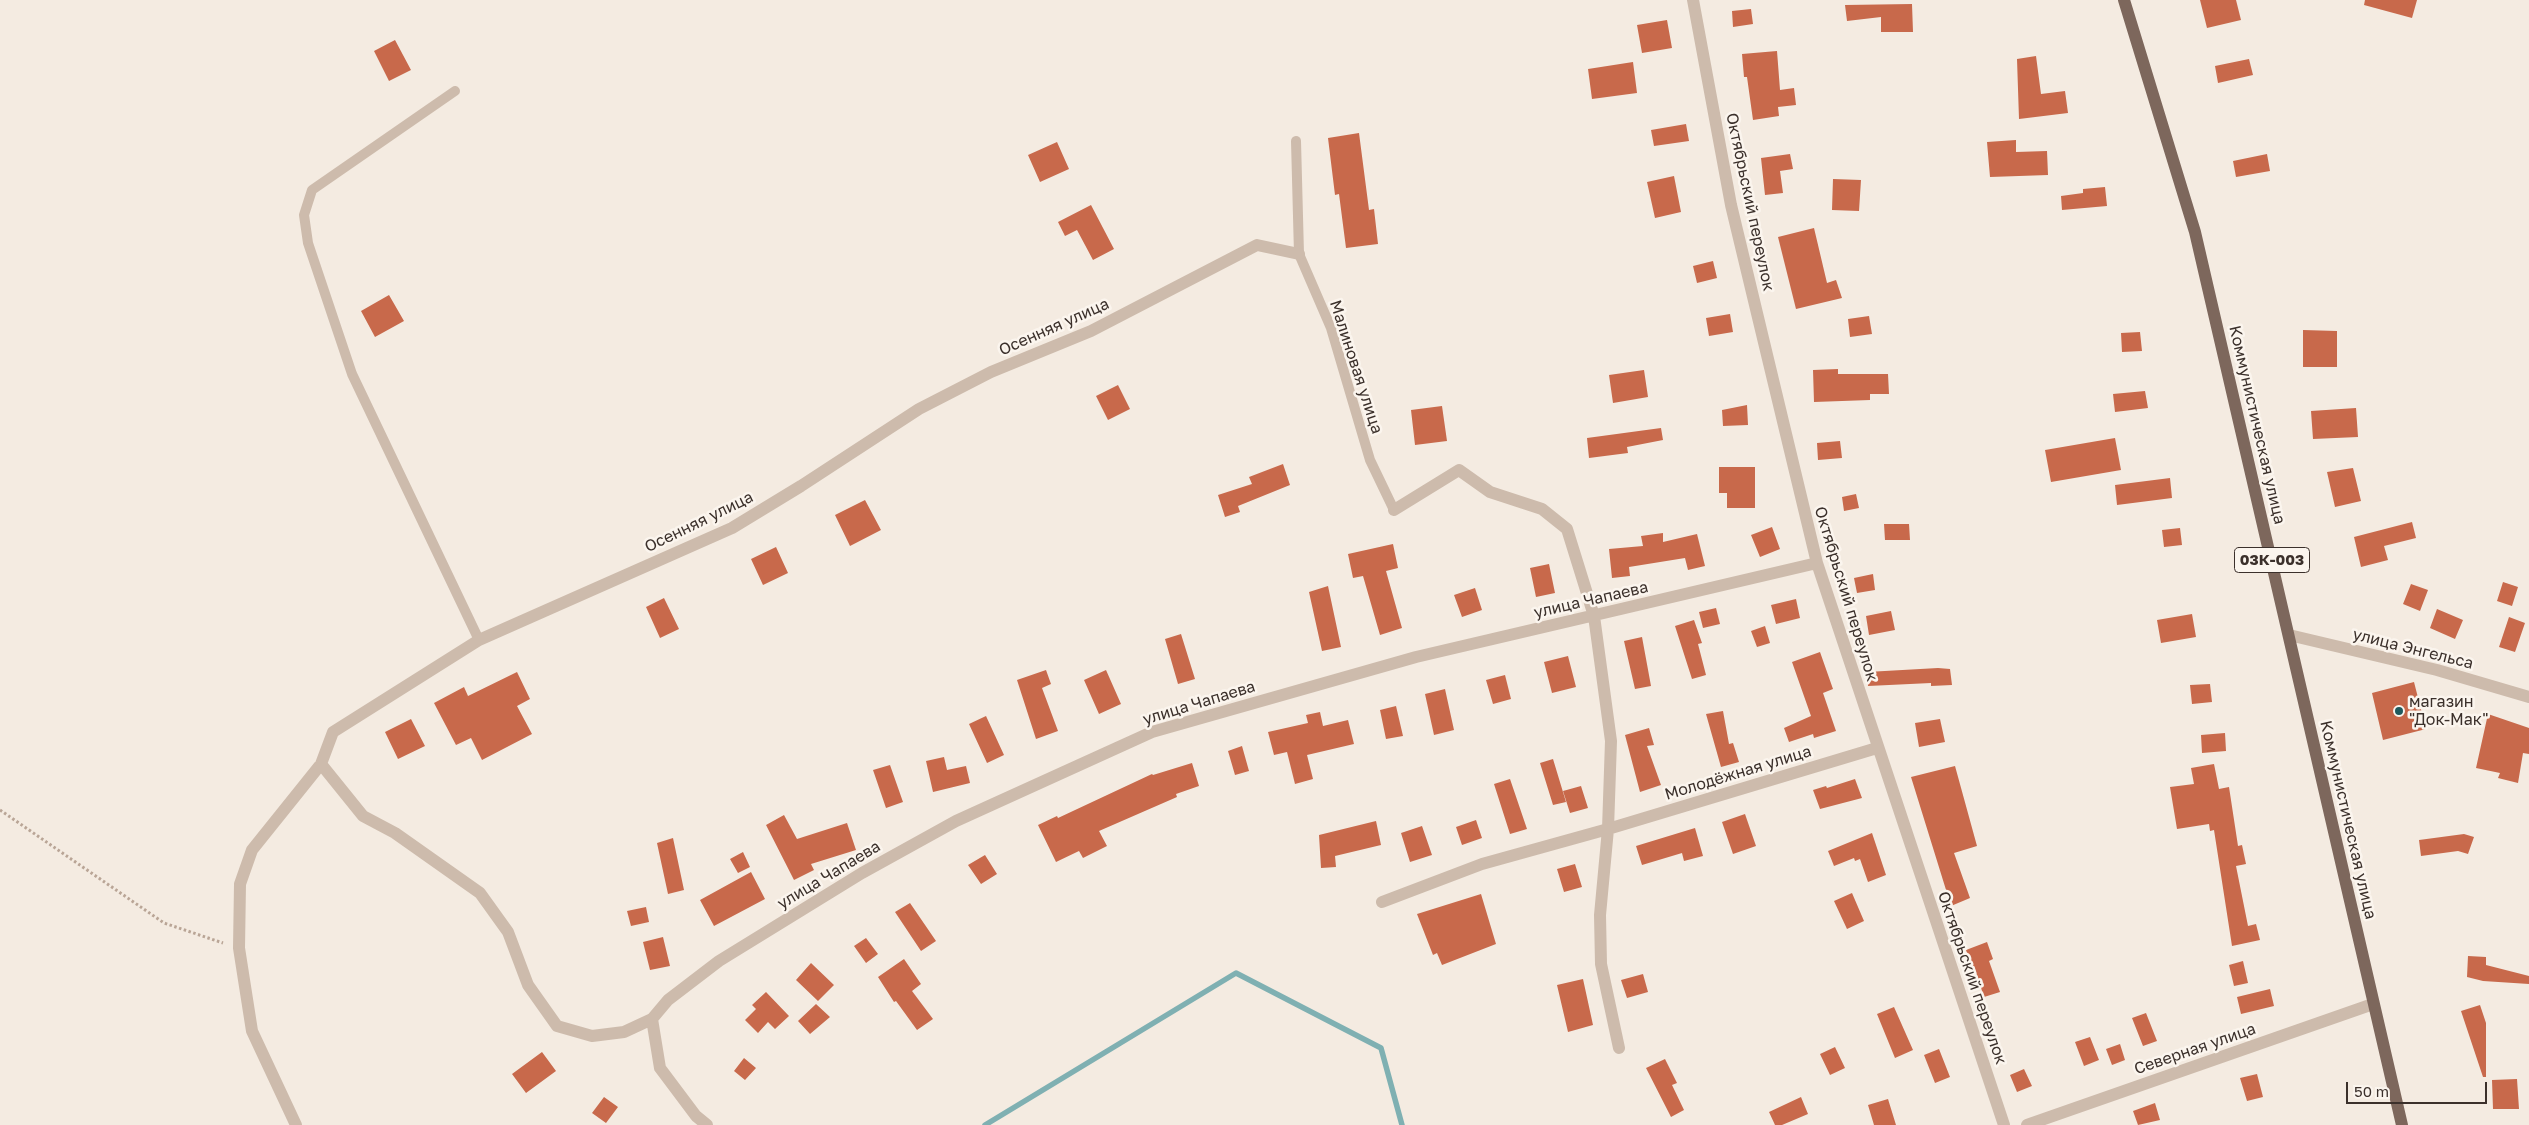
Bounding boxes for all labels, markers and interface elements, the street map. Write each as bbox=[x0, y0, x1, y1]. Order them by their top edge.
street label: Октябрьский переулок bbox=[1722, 111, 1778, 293]
street label: Осенняя улица bbox=[996, 294, 1112, 360]
street label: Малиновая улица bbox=[1325, 298, 1387, 436]
street label: Коммунистическая улица bbox=[2225, 324, 2289, 526]
street label: Осенняя улица bbox=[642, 487, 756, 557]
street label: Октябрьский переулок bbox=[1810, 504, 1882, 684]
road number: 03К-003 bbox=[2234, 548, 2310, 572]
street label: улица Чапаева bbox=[1532, 578, 1650, 622]
street label: улица Энгельса bbox=[2351, 625, 2475, 673]
street label: улица Чапаева bbox=[1140, 677, 1258, 729]
place label: магазин "Док-Мак" bbox=[2409, 692, 2489, 730]
marker: магазин "Док-Мак" bbox=[2393, 705, 2405, 717]
street label: Коммунистическая улица bbox=[2316, 719, 2380, 921]
street label: Молодёжная улица bbox=[1662, 742, 1814, 804]
street label: улица Чапаева bbox=[774, 837, 884, 913]
street label: Октябрьский переулок bbox=[1933, 889, 2011, 1067]
street label: Северная улица bbox=[2132, 1019, 2258, 1079]
scale bar bbox=[2349, 1072, 2490, 1104]
text: 50 m bbox=[2354, 1082, 2389, 1100]

